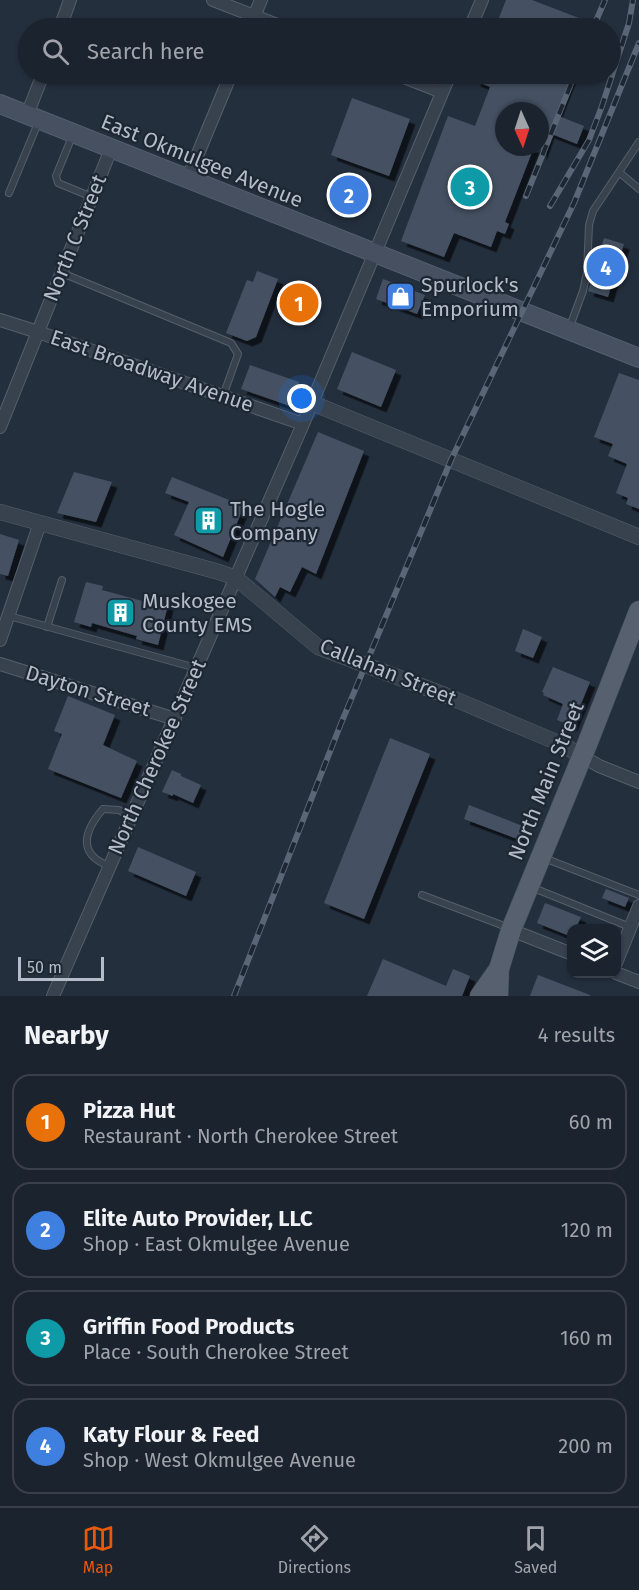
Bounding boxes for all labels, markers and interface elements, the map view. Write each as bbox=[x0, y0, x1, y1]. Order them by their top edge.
search box bbox=[18, 18, 621, 84]
icon: search bbox=[39, 35, 72, 68]
text: Search here bbox=[87, 38, 205, 65]
north arrow bbox=[495, 102, 549, 156]
street label: East Okmulgee Avenue bbox=[97, 109, 307, 213]
pin: 3 bbox=[450, 164, 490, 210]
street label: North C Street bbox=[38, 170, 112, 305]
pin: 2 bbox=[330, 172, 368, 218]
pin: 4 bbox=[586, 244, 626, 290]
place label: Spurlock's Emporium bbox=[421, 272, 519, 322]
pin: 1 bbox=[280, 280, 318, 326]
shop icon: Spurlock's Emporium bbox=[384, 281, 416, 313]
street label: East Broadway Avenue bbox=[47, 324, 257, 418]
your location bbox=[287, 384, 316, 413]
place label: The Hogle Company bbox=[230, 496, 325, 546]
building icon: The Hogle Company bbox=[193, 505, 225, 537]
place label: Muskogee County EMS bbox=[142, 588, 252, 638]
building icon: Muskogee County EMS bbox=[105, 597, 137, 629]
street label: Callahan Street bbox=[316, 633, 460, 711]
street label: North Cherokee Street bbox=[102, 655, 212, 859]
street label: Dayton Street bbox=[22, 660, 154, 722]
street label: North Main Street bbox=[502, 698, 590, 864]
map controls bbox=[567, 924, 621, 978]
button: layers bbox=[567, 924, 621, 978]
scale bar bbox=[18, 954, 104, 982]
text: 50 m bbox=[27, 958, 62, 977]
text: Nearby bbox=[24, 1020, 109, 1051]
text: 4 results bbox=[538, 1023, 615, 1047]
text: Pizza Hut bbox=[83, 1097, 175, 1124]
text: 1 bbox=[41, 1110, 50, 1134]
text: 60 m bbox=[569, 1110, 613, 1134]
text: Restaurant · North Cherokee Street bbox=[83, 1124, 398, 1148]
text: Elite Auto Provider, LLC bbox=[83, 1205, 313, 1232]
text: 2 bbox=[40, 1218, 51, 1242]
text: 120 m bbox=[561, 1218, 613, 1242]
text: Shop · East Okmulgee Avenue bbox=[83, 1232, 350, 1256]
text: Griffin Food Products bbox=[83, 1313, 294, 1340]
text: 3 bbox=[40, 1326, 51, 1350]
text: 160 m bbox=[560, 1326, 613, 1350]
text: Place · South Cherokee Street bbox=[83, 1340, 349, 1364]
text: Katy Flour & Feed bbox=[83, 1421, 260, 1448]
text: 4 bbox=[40, 1434, 51, 1458]
text: 200 m bbox=[558, 1434, 613, 1458]
text: Shop · West Okmulgee Avenue bbox=[83, 1448, 356, 1472]
tab: Map bbox=[82, 1522, 115, 1577]
tab: Directions bbox=[278, 1522, 351, 1577]
tab: Saved bbox=[514, 1522, 557, 1577]

